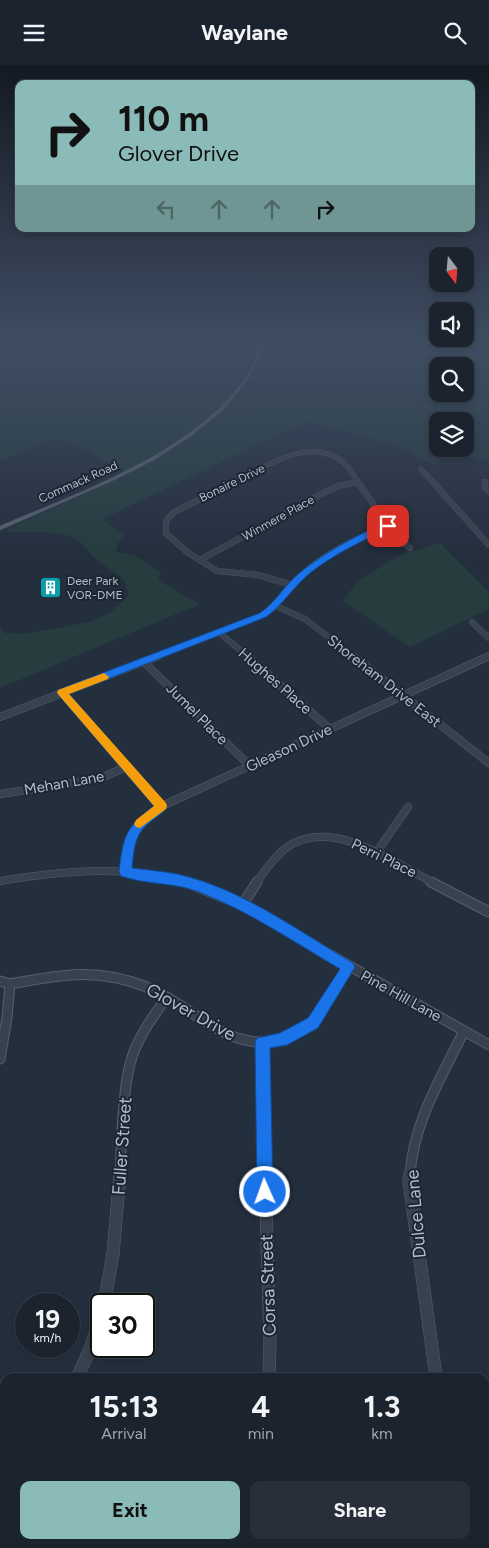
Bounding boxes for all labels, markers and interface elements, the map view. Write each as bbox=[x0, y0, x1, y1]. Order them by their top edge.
icon: menu bbox=[20, 19, 48, 47]
text: Waylane bbox=[201, 19, 288, 46]
icon: search bbox=[441, 19, 469, 47]
text: 110 m bbox=[118, 98, 209, 140]
icon: right bbox=[35, 100, 100, 165]
text: Glover Drive bbox=[118, 140, 239, 167]
icon: left bbox=[152, 195, 180, 223]
icon: ahead bbox=[205, 195, 233, 223]
icon: ahead bbox=[258, 195, 286, 223]
icon: right bbox=[311, 195, 339, 223]
north arrow bbox=[429, 247, 474, 293]
map controls bbox=[429, 247, 474, 457]
button: sound bbox=[429, 302, 474, 347]
button: search bbox=[429, 357, 474, 402]
button: layers bbox=[429, 412, 474, 457]
street label: Commack Road bbox=[36, 458, 120, 506]
street label: Bonaire Drive bbox=[197, 461, 267, 505]
street label: Winmere Place bbox=[240, 492, 317, 544]
pin bbox=[367, 505, 409, 547]
icon: arrive bbox=[374, 512, 402, 540]
place label: Deer Park VOR-DME bbox=[67, 574, 123, 602]
building icon: Deer Park VOR-DME bbox=[39, 576, 63, 600]
street label: Shoreham Drive East bbox=[323, 631, 445, 731]
street label: Hughes Place bbox=[235, 644, 315, 718]
street label: Jumel Place bbox=[162, 679, 232, 749]
street label: Gleason Drive bbox=[243, 720, 335, 776]
street label: Mehan Lane bbox=[23, 767, 105, 799]
street label: Perri Place bbox=[349, 835, 419, 881]
street label: Pine Hill Lane bbox=[357, 966, 445, 1026]
street label: Glover Drive bbox=[142, 978, 240, 1046]
street label: Fuller Street bbox=[108, 1096, 136, 1196]
position arrow bbox=[238, 1165, 290, 1217]
street label: Dulce Lane bbox=[401, 1169, 431, 1259]
street label: Corsa Street bbox=[255, 1233, 281, 1336]
speed limit sign: 30 bbox=[90, 1293, 155, 1358]
text: 19 bbox=[35, 1304, 60, 1334]
text: km/h bbox=[34, 1331, 61, 1345]
text: 15:13 bbox=[90, 1388, 158, 1425]
text: 4 bbox=[251, 1388, 270, 1425]
text: 1.3 bbox=[364, 1388, 400, 1425]
text: Arrival bbox=[101, 1424, 146, 1443]
text: min bbox=[248, 1424, 274, 1443]
text: km bbox=[371, 1424, 393, 1443]
button: Exit bbox=[20, 1481, 240, 1539]
button: Share bbox=[250, 1481, 470, 1539]

